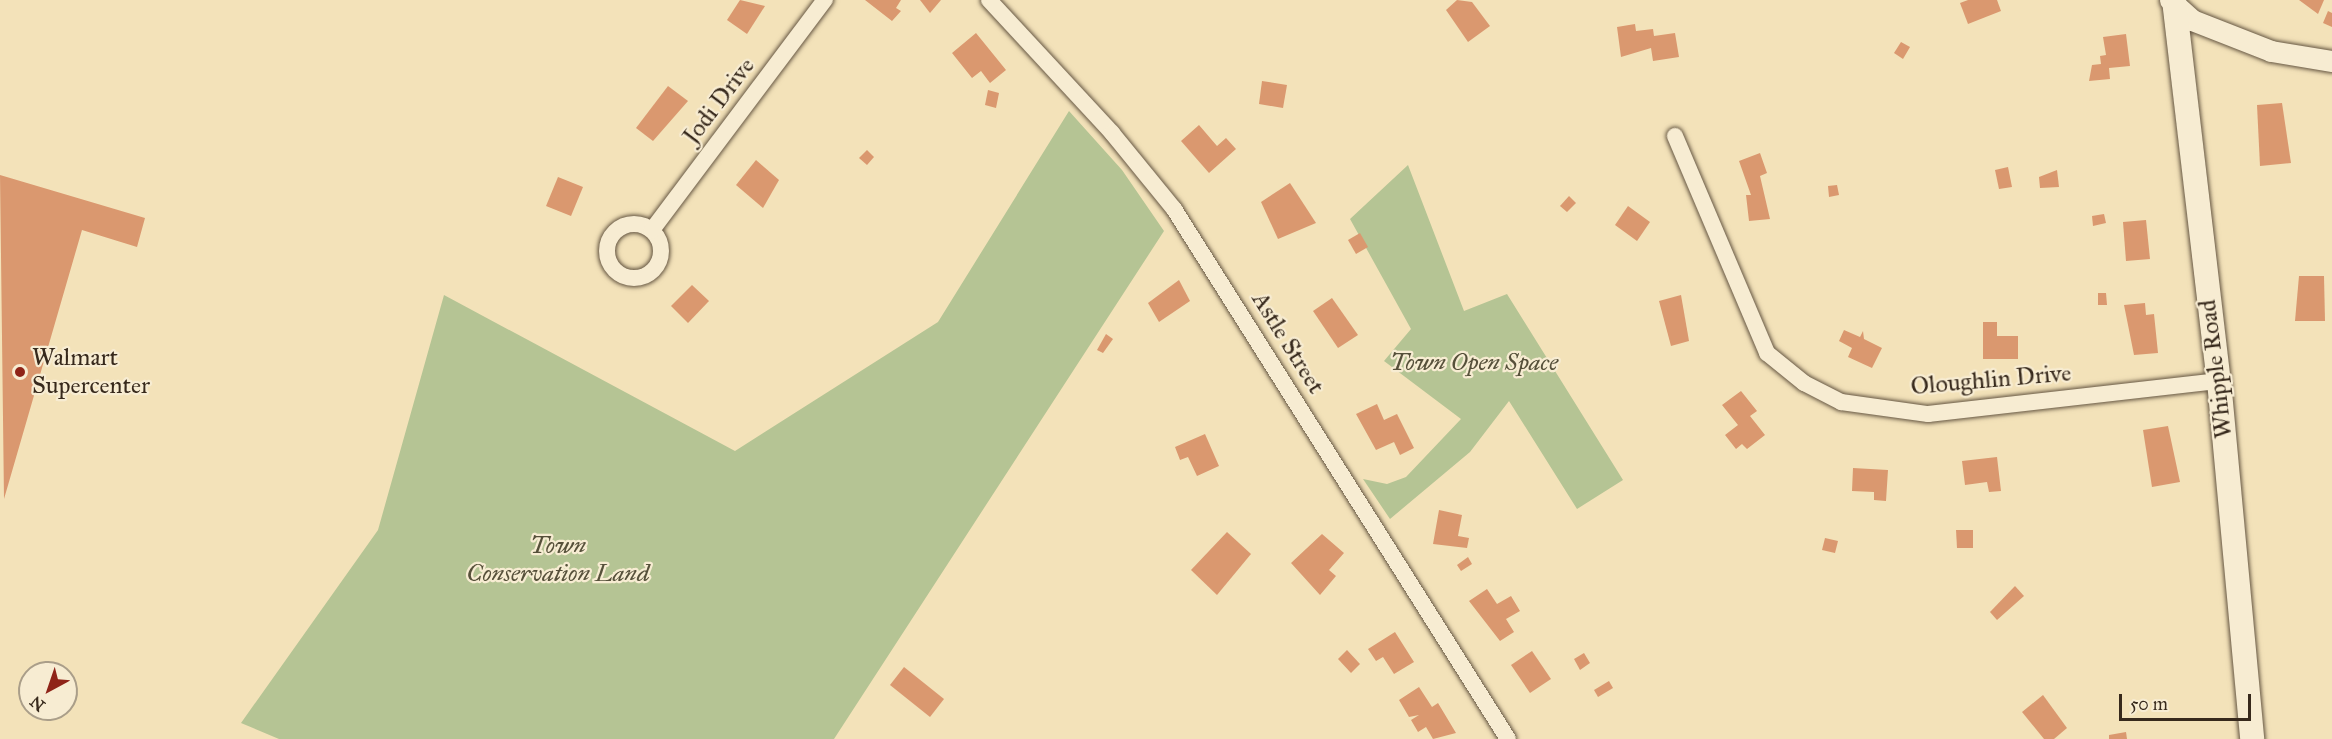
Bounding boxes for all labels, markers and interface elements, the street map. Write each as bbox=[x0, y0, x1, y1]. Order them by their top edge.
street label: Jodi Drive bbox=[677, 52, 761, 150]
street label: Astle Street bbox=[1245, 287, 1331, 399]
street label: Whipple Road bbox=[2193, 298, 2239, 440]
place label: Walmart Supercenter bbox=[32, 344, 150, 400]
park label: Town Open Space bbox=[1390, 349, 1558, 377]
street label: Oloughlin Drive bbox=[1910, 359, 2072, 401]
marker: Walmart Supercenter bbox=[13, 365, 27, 379]
park label: Town Conservation Land bbox=[467, 532, 649, 588]
north arrow bbox=[18, 661, 78, 721]
scale bar bbox=[2122, 682, 2254, 720]
text: N bbox=[26, 692, 49, 715]
text: 50 m bbox=[2130, 693, 2168, 715]

